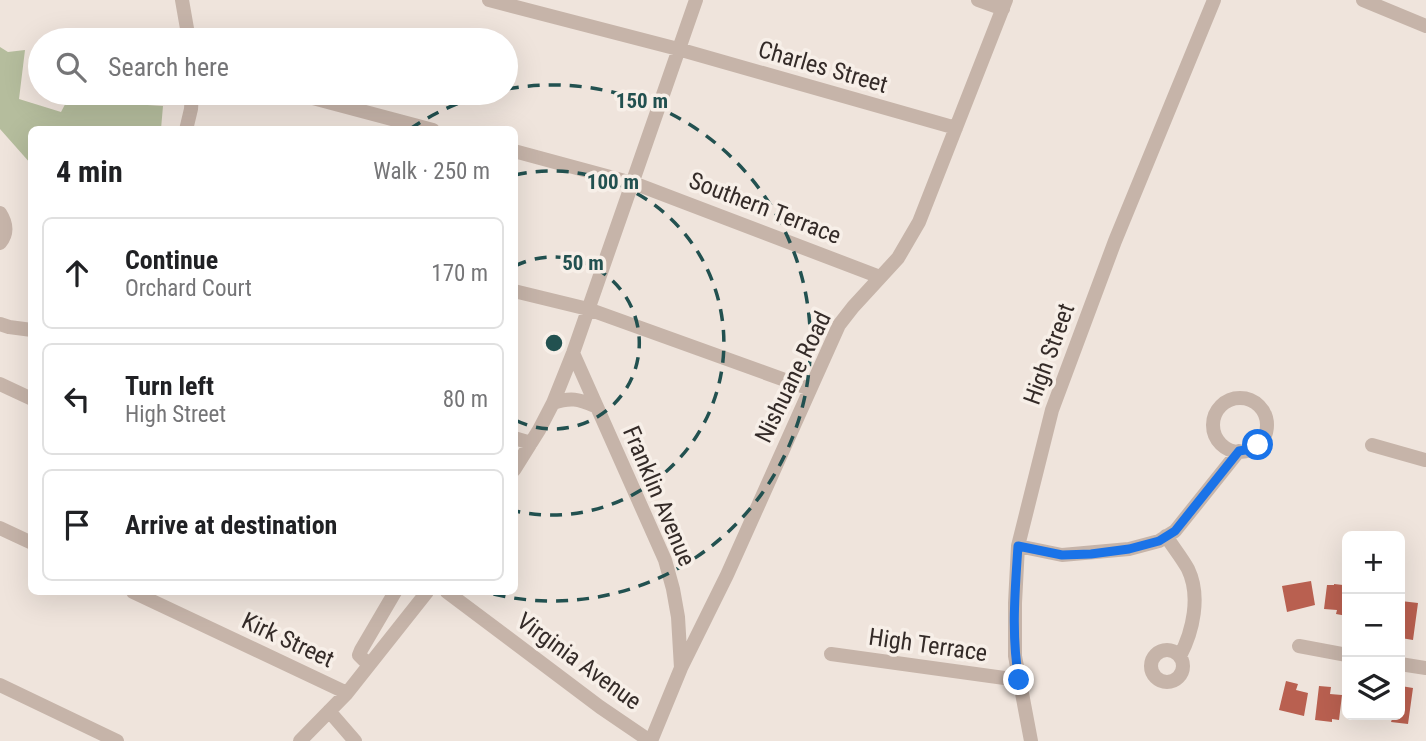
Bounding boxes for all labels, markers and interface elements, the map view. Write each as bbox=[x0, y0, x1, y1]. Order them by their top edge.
search box bbox=[28, 28, 518, 105]
street label: Charles Street bbox=[755, 35, 891, 99]
icon: search bbox=[52, 48, 90, 86]
text: Search here bbox=[108, 52, 229, 82]
text: 150 m bbox=[616, 89, 668, 113]
text: 4 min bbox=[56, 154, 123, 189]
text: Walk · 250 m bbox=[373, 158, 490, 185]
street label: Southern Terrace bbox=[685, 166, 845, 250]
text: 100 m bbox=[587, 170, 639, 194]
text: Continue bbox=[125, 245, 218, 275]
text: 50 m bbox=[562, 251, 604, 275]
icon: ahead bbox=[58, 254, 96, 292]
text: 170 m bbox=[431, 260, 488, 287]
text: Orchard Court bbox=[125, 275, 252, 302]
street label: High Street bbox=[1018, 300, 1080, 408]
street label: Nishuane Road bbox=[749, 307, 837, 447]
centre of rings bbox=[542, 331, 566, 355]
text: Turn left bbox=[125, 371, 214, 401]
icon: left bbox=[58, 380, 96, 418]
text: 80 m bbox=[443, 386, 488, 413]
text: High Street bbox=[125, 401, 226, 428]
street label: Franklin Avenue bbox=[617, 422, 701, 570]
route start bbox=[1242, 429, 1273, 460]
icon: arrive bbox=[58, 506, 96, 544]
text: Arrive at destination bbox=[125, 510, 337, 540]
map controls bbox=[1342, 531, 1405, 720]
button: + bbox=[1342, 531, 1405, 594]
button: − bbox=[1342, 594, 1405, 657]
street label: Kirk Street bbox=[237, 607, 339, 673]
street label: Virginia Avenue bbox=[511, 607, 647, 715]
street label: High Terrace bbox=[867, 623, 989, 667]
button: layers bbox=[1342, 657, 1405, 720]
route end bbox=[1003, 664, 1034, 695]

